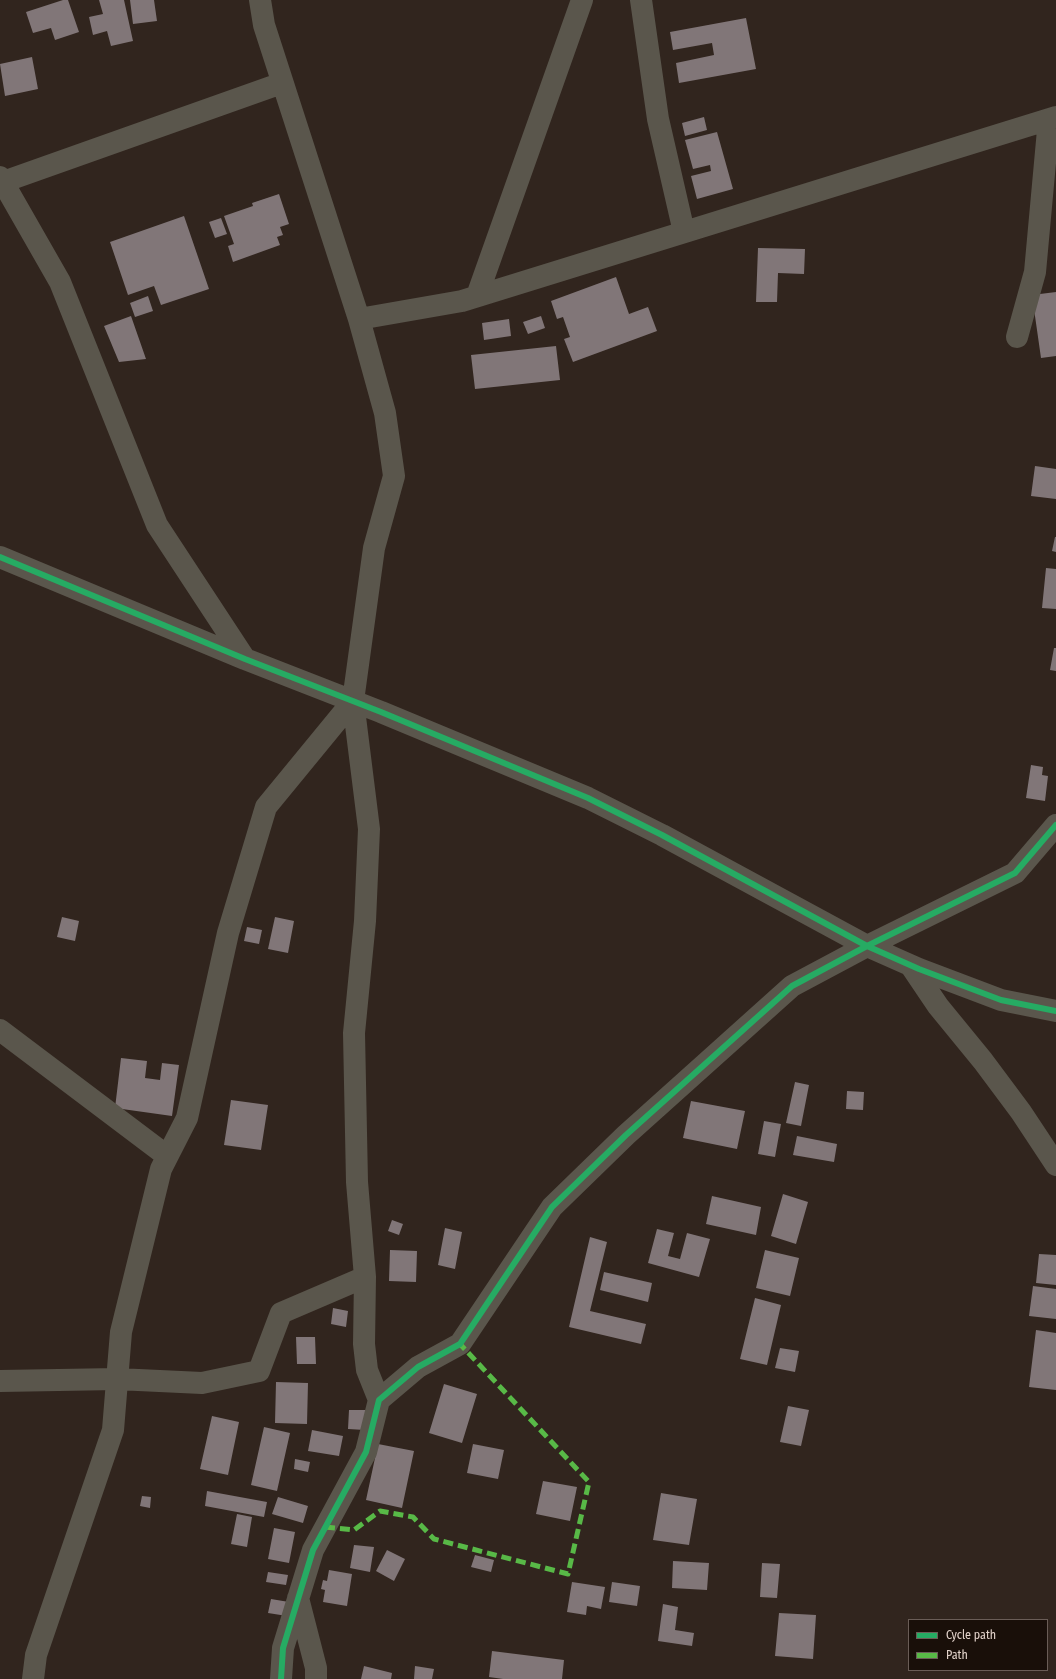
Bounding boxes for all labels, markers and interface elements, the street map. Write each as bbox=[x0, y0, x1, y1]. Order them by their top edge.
legend bbox=[908, 1619, 1048, 1671]
text: Cycle path bbox=[946, 1628, 996, 1642]
text: Path bbox=[946, 1648, 968, 1662]

